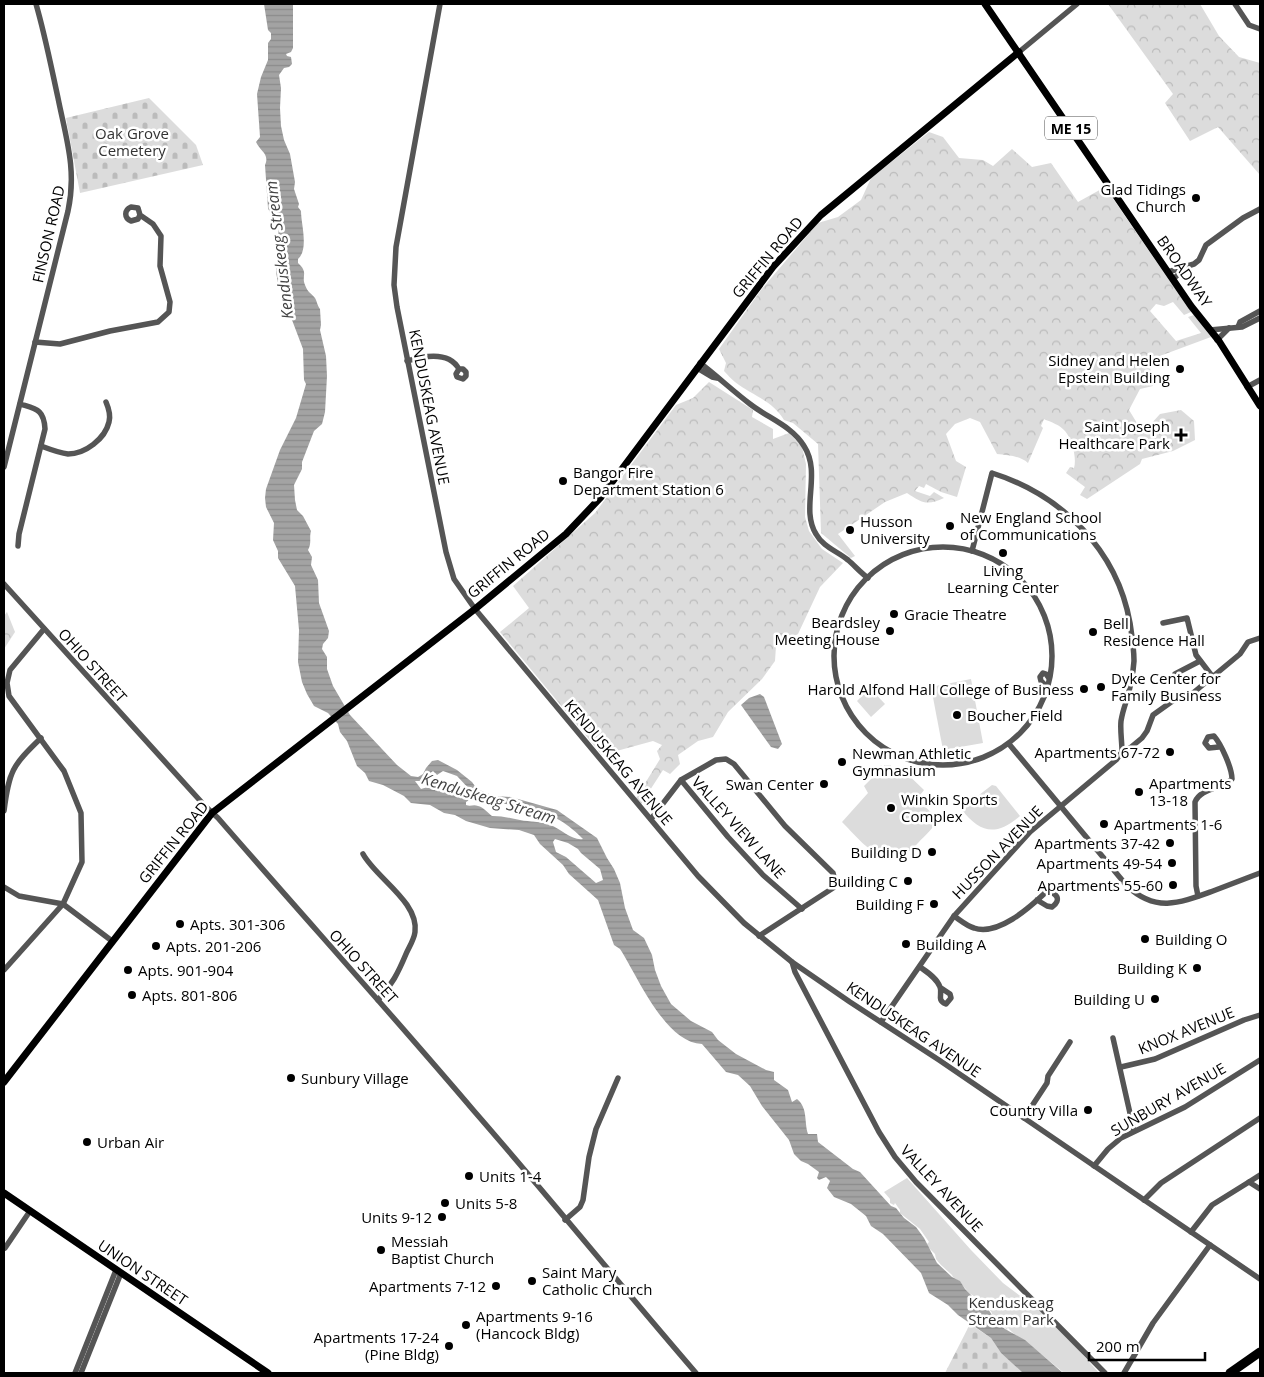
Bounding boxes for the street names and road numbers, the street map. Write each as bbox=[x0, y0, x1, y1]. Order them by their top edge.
road number: ME 15 bbox=[1045, 116, 1097, 140]
street label: FINSON ROAD bbox=[27, 183, 69, 285]
street label: GRIFFIN ROAD bbox=[727, 212, 807, 302]
street label: BROADWAY bbox=[1153, 231, 1217, 311]
street label: KENDUSKEAG AVENUE bbox=[405, 328, 455, 486]
street label: GRIFFIN ROAD bbox=[463, 524, 553, 602]
street label: OHIO STREET bbox=[54, 624, 132, 707]
street label: KENDUSKEAG AVENUE bbox=[561, 695, 677, 829]
street label: VALLEY VIEW LANE bbox=[688, 772, 790, 882]
street label: GRIFFIN ROAD bbox=[134, 797, 212, 887]
street label: HUSSON AVENUE bbox=[947, 801, 1047, 903]
street label: OHIO STREET bbox=[325, 925, 403, 1008]
street label: KENDUSKEAG AVENUE bbox=[843, 977, 985, 1081]
street label: KNOX AVENUE bbox=[1135, 1002, 1237, 1058]
street label: SUNBURY AVENUE bbox=[1107, 1058, 1229, 1140]
street label: VALLEY AVENUE bbox=[896, 1140, 988, 1236]
street label: UNION STREET bbox=[94, 1235, 192, 1310]

